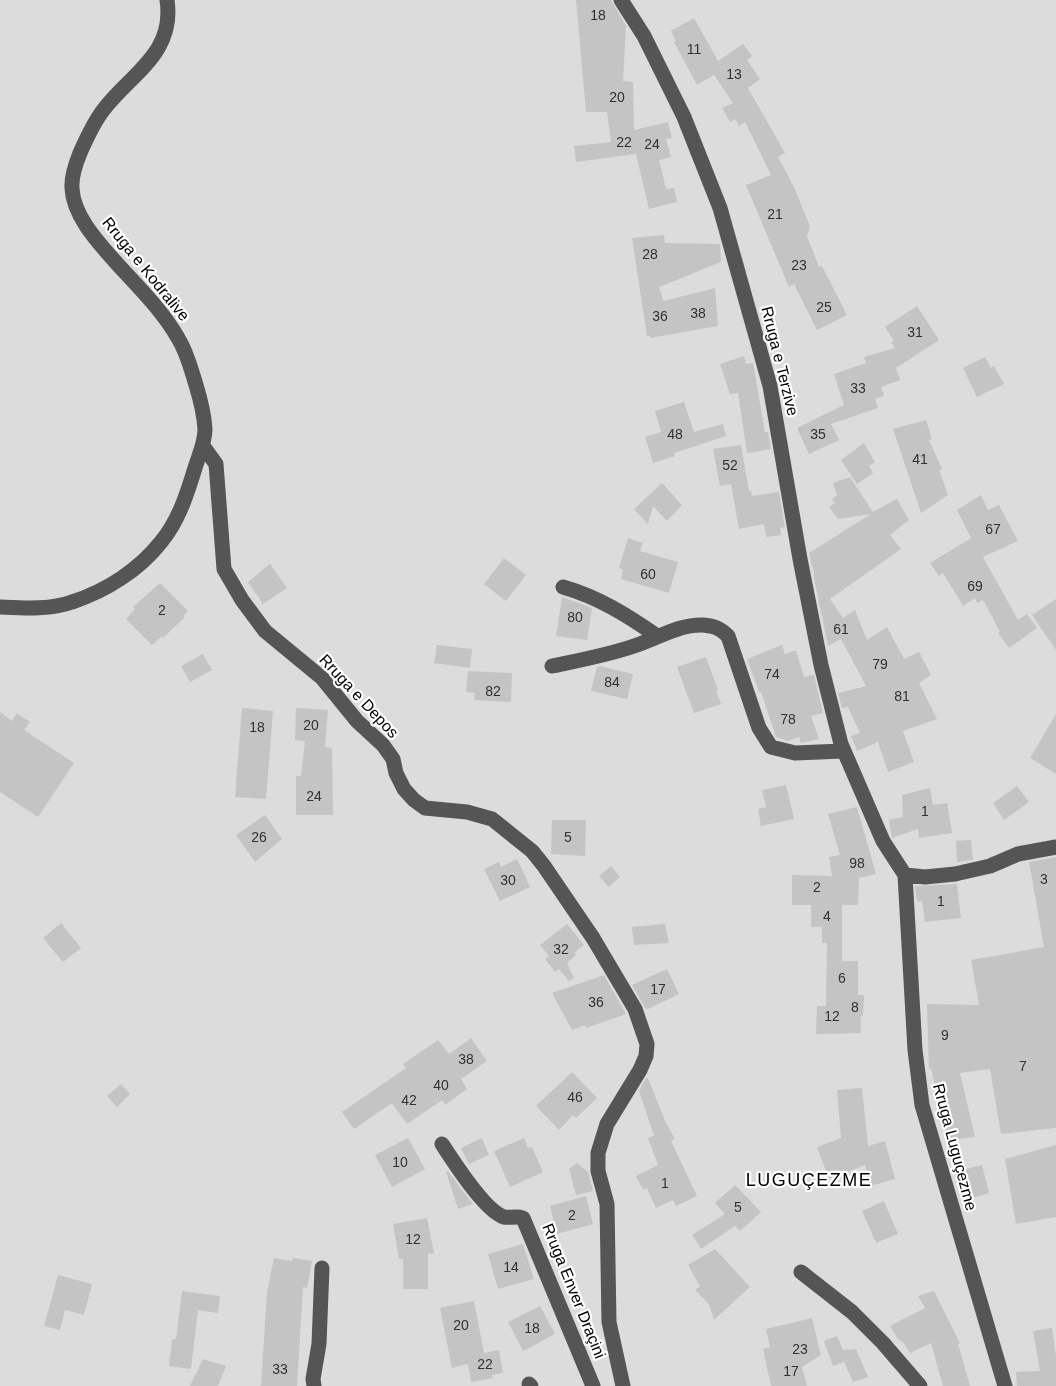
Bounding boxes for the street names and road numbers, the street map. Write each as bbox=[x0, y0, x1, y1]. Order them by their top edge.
street label: Rruga e Kodralive bbox=[99, 214, 193, 324]
street label: Rruga e Terzive bbox=[758, 305, 802, 417]
street label: Rruga e Depos bbox=[316, 651, 402, 741]
street label: Rruga Luguçezme bbox=[930, 1082, 980, 1212]
street label: Rruga Enver Draçini bbox=[539, 1221, 609, 1361]

